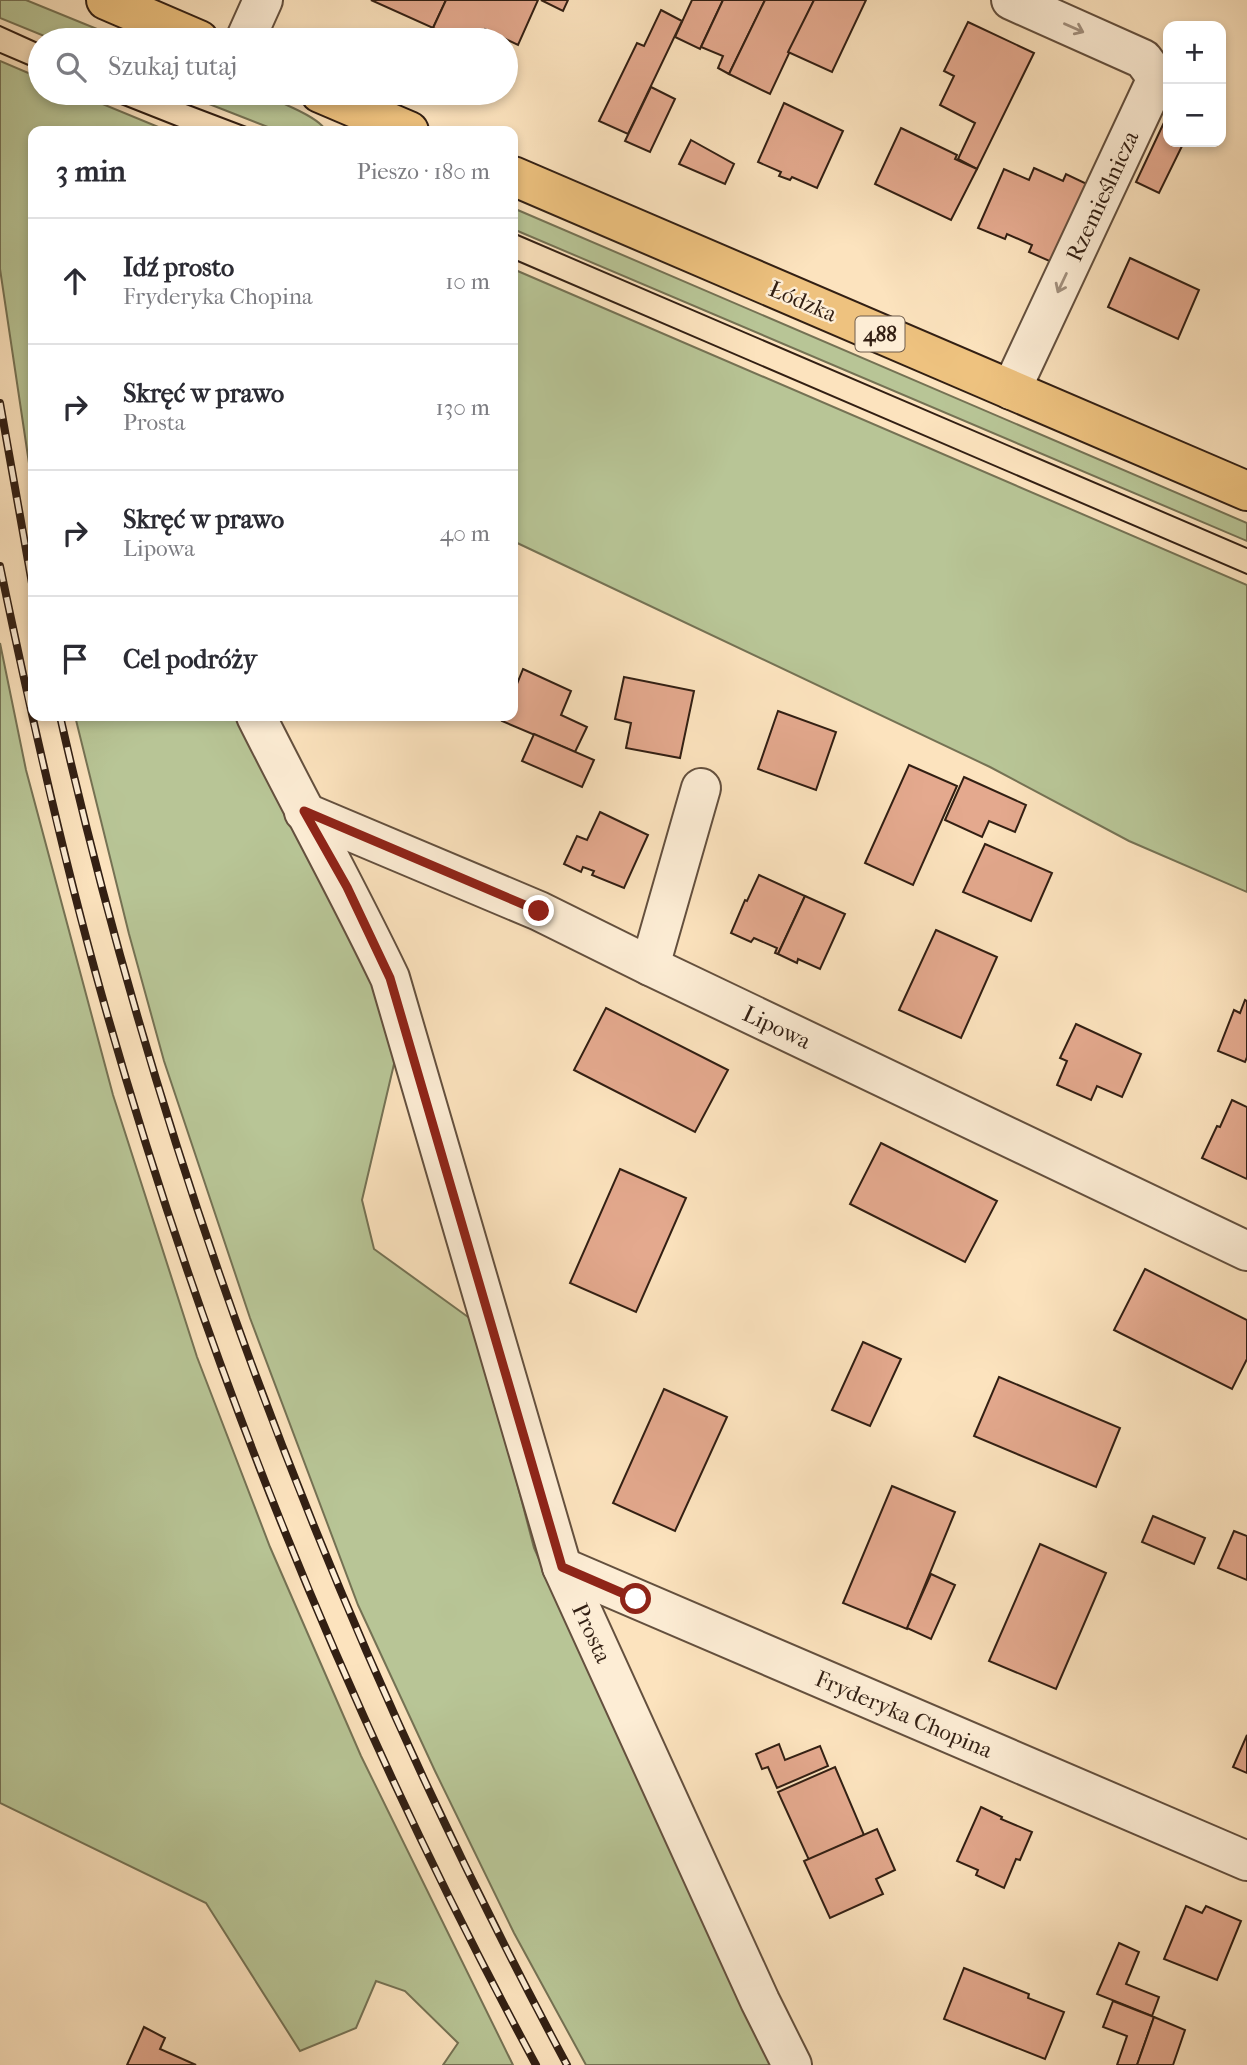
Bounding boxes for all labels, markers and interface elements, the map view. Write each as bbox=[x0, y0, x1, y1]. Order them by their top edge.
map controls bbox=[1163, 21, 1226, 147]
button: + bbox=[1163, 21, 1226, 84]
one-way arrow bbox=[1062, 22, 1084, 35]
search box bbox=[28, 28, 518, 105]
icon: search bbox=[52, 48, 90, 86]
text: Szukaj tutaj bbox=[108, 51, 237, 82]
button: − bbox=[1163, 84, 1226, 147]
street label: Rzemieślnicza bbox=[1060, 126, 1145, 266]
text: 3 min bbox=[56, 154, 126, 189]
text: Pieszo · 180 m bbox=[357, 158, 490, 185]
text: Idź prosto bbox=[123, 252, 234, 283]
icon: ahead bbox=[56, 262, 94, 300]
text: 10 m bbox=[445, 268, 490, 295]
one-way arrow bbox=[1055, 272, 1068, 293]
street label: Łódzka bbox=[765, 275, 841, 328]
text: Fryderyka Chopina bbox=[123, 283, 313, 310]
road number: 488 bbox=[856, 316, 904, 352]
text: Skręć w prawo bbox=[123, 378, 284, 409]
icon: right bbox=[56, 388, 94, 426]
text: 130 m bbox=[436, 394, 490, 421]
text: Prosta bbox=[123, 409, 186, 436]
text: Skręć w prawo bbox=[123, 504, 284, 535]
icon: right bbox=[56, 514, 94, 552]
text: 40 m bbox=[440, 520, 490, 547]
text: Lipowa bbox=[123, 535, 195, 562]
icon: arrive bbox=[56, 640, 94, 678]
text: Cel podróży bbox=[123, 644, 257, 675]
route end bbox=[523, 895, 554, 926]
street label: Lipowa bbox=[739, 1000, 815, 1055]
route start bbox=[620, 1583, 651, 1614]
street label: Prosta bbox=[566, 1599, 617, 1668]
street label: Fryderyka Chopina bbox=[811, 1665, 997, 1764]

